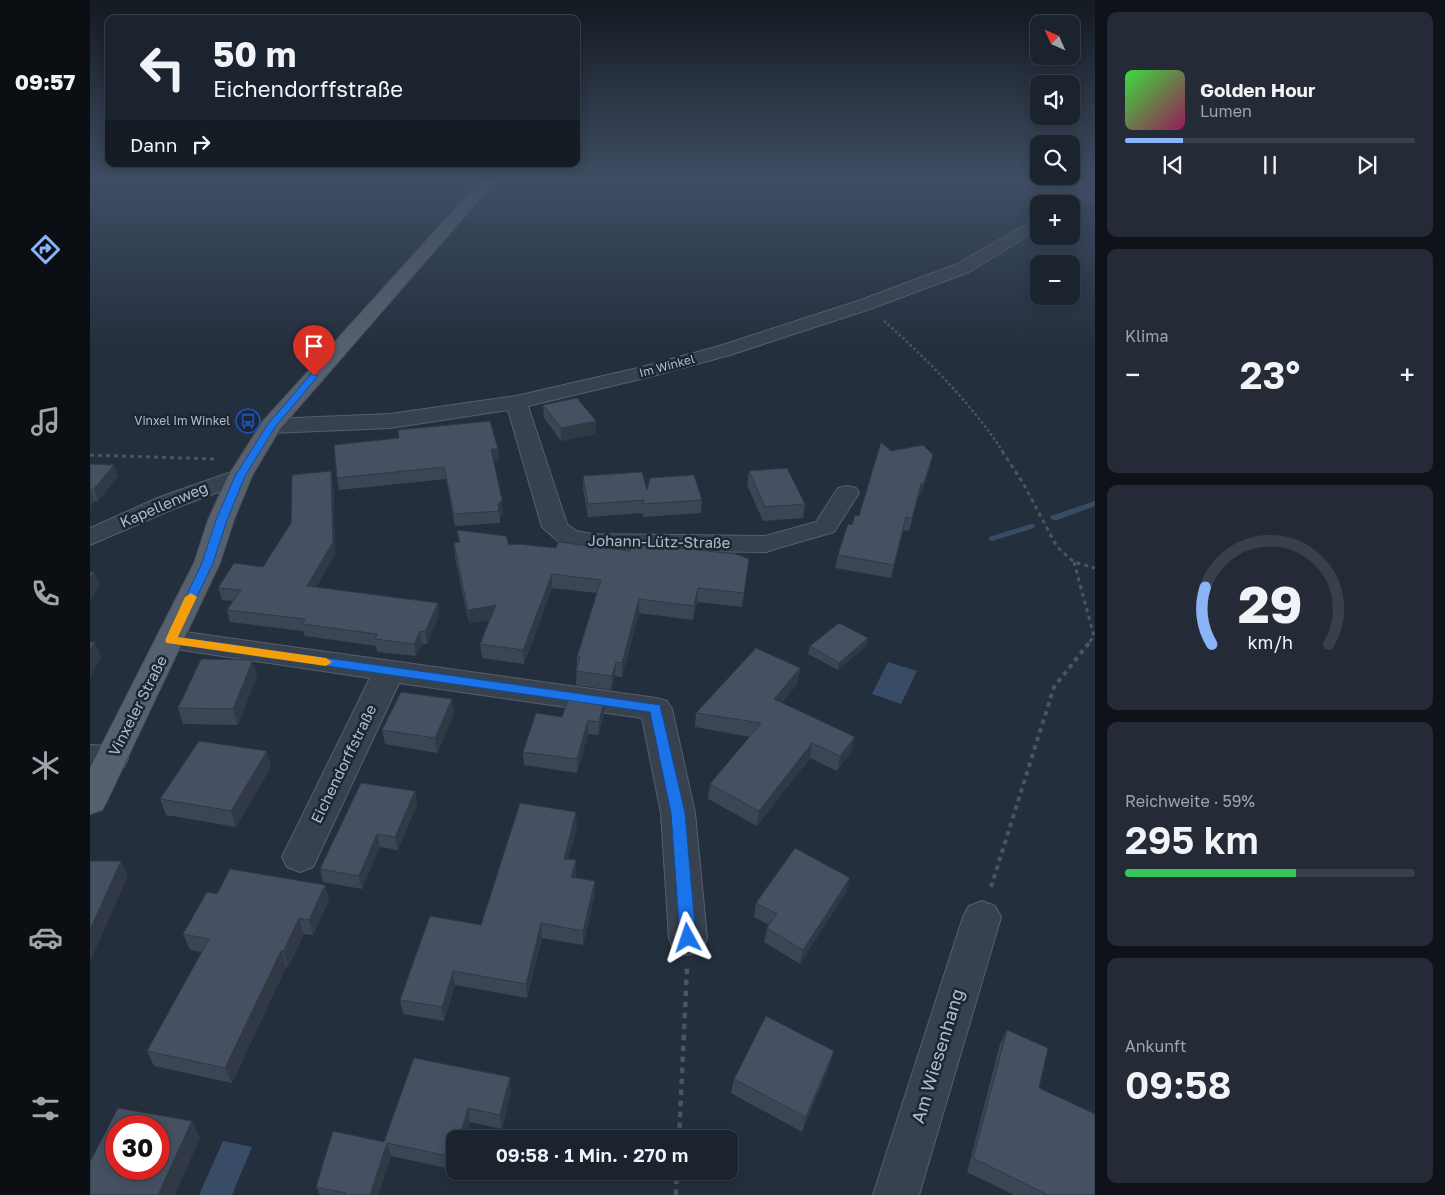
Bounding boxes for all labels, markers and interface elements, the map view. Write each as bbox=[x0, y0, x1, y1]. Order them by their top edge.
north arrow bbox=[1030, 15, 1080, 65]
map controls bbox=[1030, 15, 1080, 305]
text: 50 m bbox=[213, 33, 296, 75]
icon: left bbox=[130, 35, 195, 100]
text: 09:57 bbox=[15, 68, 75, 95]
text: Eichendorffstraße bbox=[213, 75, 403, 102]
button: sound bbox=[1030, 75, 1080, 125]
text: Golden Hour bbox=[1200, 78, 1315, 101]
text: Lumen bbox=[1200, 101, 1252, 121]
icon: right bbox=[187, 130, 215, 158]
text: Dann bbox=[130, 133, 177, 156]
button: search bbox=[1030, 135, 1080, 185]
icon: previous bbox=[1159, 151, 1187, 179]
icon: pause bbox=[1256, 151, 1284, 179]
icon: next bbox=[1353, 151, 1381, 179]
button: + bbox=[1030, 195, 1080, 245]
icon: directions bbox=[28, 232, 63, 267]
button: − bbox=[1030, 255, 1080, 305]
pin bbox=[293, 325, 335, 376]
text: Klima bbox=[1125, 326, 1169, 346]
icon: arrive bbox=[300, 332, 328, 360]
street label: Im Winkel bbox=[637, 351, 696, 380]
text: 23° bbox=[1240, 352, 1300, 397]
text: − bbox=[1125, 358, 1140, 391]
text: + bbox=[1400, 358, 1415, 391]
icon: music bbox=[28, 404, 63, 439]
bus stop icon: Vinxel Im Winkel bbox=[235, 408, 261, 434]
place label: Vinxel Im Winkel bbox=[134, 413, 230, 428]
street label: Kapellenweg bbox=[117, 477, 210, 531]
street label: Johann-Lütz-Straße bbox=[588, 531, 731, 551]
text: 29 bbox=[1238, 572, 1302, 634]
icon: phone bbox=[28, 576, 63, 611]
text: km/h bbox=[1247, 631, 1293, 653]
street label: Vinxeler Straße bbox=[104, 652, 170, 759]
street label: Eichendorffstraße bbox=[307, 701, 380, 826]
icon: climate bbox=[28, 748, 63, 783]
text: Reichweite · 59% bbox=[1125, 791, 1255, 811]
text: 295 km bbox=[1125, 817, 1259, 862]
position arrow bbox=[661, 911, 713, 963]
icon: car bbox=[28, 920, 63, 955]
street label: Am Wiesenhang bbox=[906, 986, 968, 1126]
text: Ankunft bbox=[1125, 1036, 1187, 1056]
text: 09:58 bbox=[1125, 1062, 1231, 1107]
icon: filters bbox=[28, 1091, 63, 1126]
speed limit sign: 30 bbox=[105, 1115, 170, 1180]
text: 09:58 · 1 Min. · 270 m bbox=[496, 1143, 688, 1166]

